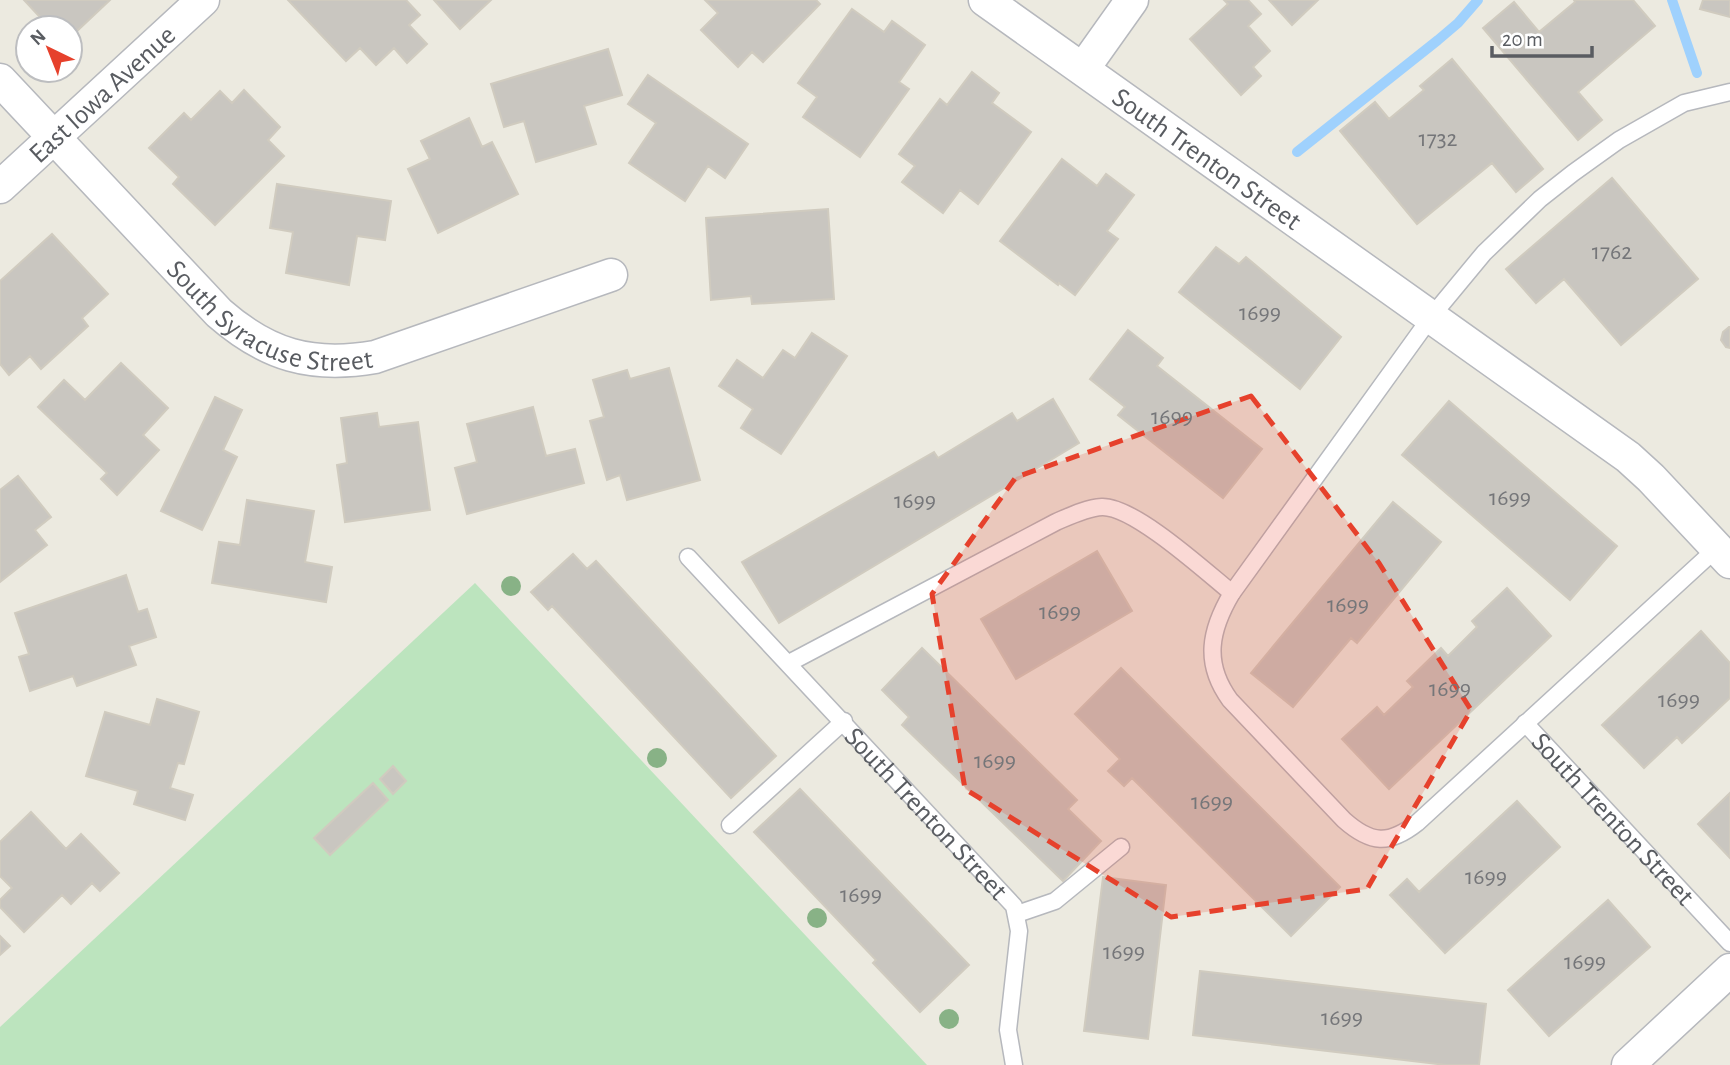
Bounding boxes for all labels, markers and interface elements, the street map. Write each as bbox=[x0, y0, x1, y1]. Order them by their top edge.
north arrow bbox=[14, 14, 84, 84]
scale bar bbox=[1492, 14, 1592, 58]
street label: East Iowa Avenue bbox=[24, 21, 181, 169]
text: N bbox=[27, 26, 50, 49]
text: 20 m bbox=[1502, 29, 1543, 50]
street label: South Trenton Street bbox=[1107, 83, 1306, 236]
house number: 1732 bbox=[1418, 127, 1458, 151]
house number: 1762 bbox=[1592, 240, 1632, 264]
street label: South Syracuse Street bbox=[161, 255, 375, 377]
house number: 1699 bbox=[1239, 301, 1281, 325]
house number: 1699 bbox=[1151, 405, 1193, 429]
house number: 1699 bbox=[1489, 486, 1531, 510]
house number: 1699 bbox=[894, 489, 936, 513]
house number: 1699 bbox=[1327, 593, 1369, 617]
house number: 1699 bbox=[1039, 600, 1081, 624]
house number: 1699 bbox=[1429, 677, 1471, 701]
house number: 1699 bbox=[1658, 688, 1700, 712]
street label: South Trenton Street bbox=[839, 723, 1012, 906]
street label: South Trenton Street bbox=[1525, 728, 1699, 911]
house number: 1699 bbox=[974, 749, 1016, 773]
house number: 1699 bbox=[1191, 790, 1233, 814]
house number: 1699 bbox=[1465, 865, 1507, 889]
house number: 1699 bbox=[840, 883, 882, 907]
house number: 1699 bbox=[1103, 940, 1145, 964]
house number: 1699 bbox=[1564, 950, 1606, 974]
house number: 1699 bbox=[1321, 1006, 1363, 1030]

